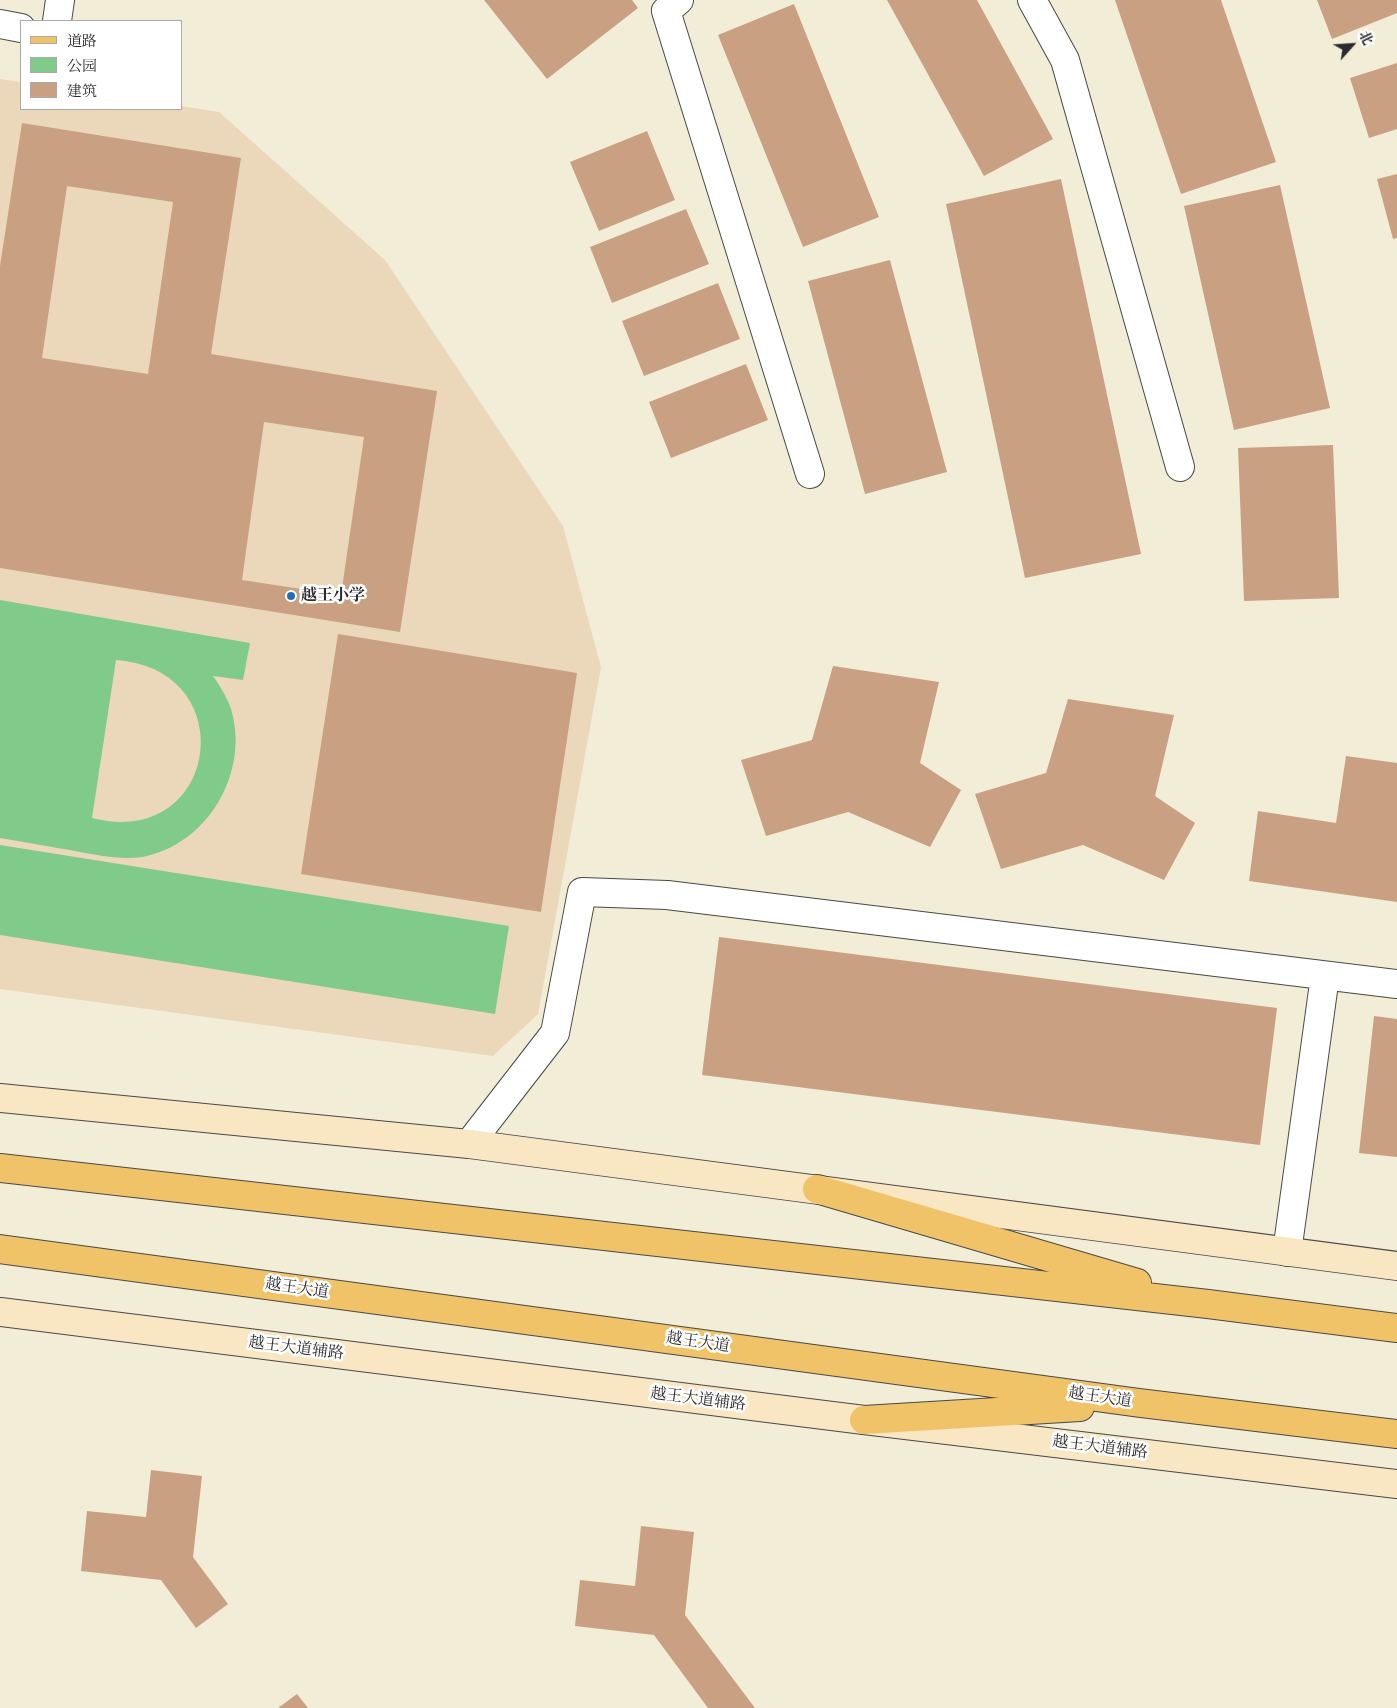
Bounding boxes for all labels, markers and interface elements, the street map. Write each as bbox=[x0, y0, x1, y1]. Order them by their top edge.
legend bbox=[20, 20, 182, 110]
north arrow bbox=[1327, 20, 1377, 70]
text: 北 bbox=[1354, 28, 1378, 49]
text: 道路 bbox=[67, 31, 97, 51]
text: 公园 bbox=[67, 56, 97, 76]
text: 建筑 bbox=[67, 81, 97, 101]
place label: 越王小学 bbox=[301, 586, 365, 606]
marker: 越王小学 bbox=[285, 590, 297, 602]
street label: 越王大道 bbox=[264, 1275, 330, 1303]
street label: 越王大道 bbox=[665, 1329, 731, 1357]
street label: 越王大道辅路 bbox=[247, 1334, 345, 1364]
street label: 越王大道 bbox=[1067, 1384, 1133, 1412]
street label: 越王大道辅路 bbox=[649, 1385, 747, 1415]
street label: 越王大道辅路 bbox=[1051, 1433, 1149, 1463]

